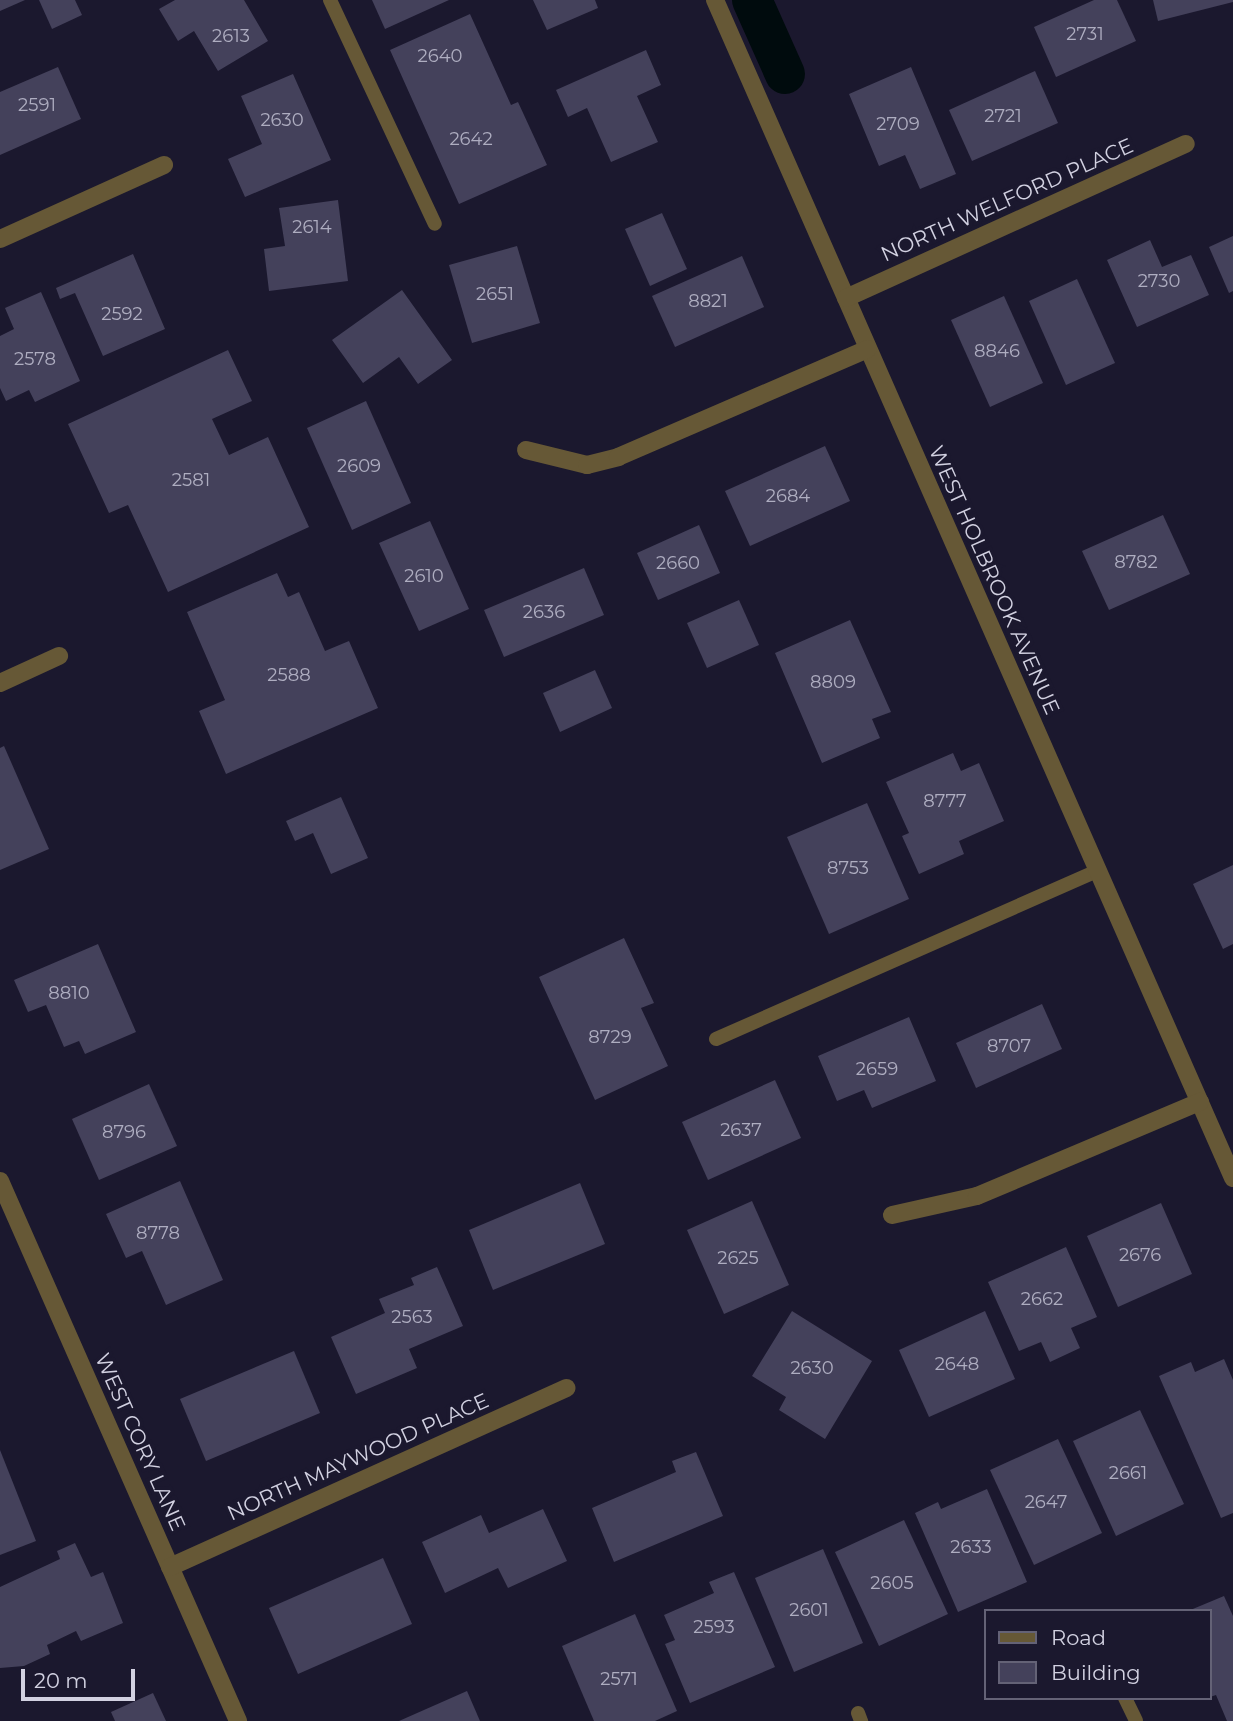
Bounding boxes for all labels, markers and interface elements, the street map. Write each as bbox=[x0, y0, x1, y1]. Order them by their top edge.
house number: 2731 bbox=[1066, 23, 1104, 45]
house number: 2613 bbox=[212, 25, 250, 47]
house number: 2640 bbox=[418, 45, 462, 67]
house number: 2591 bbox=[18, 94, 56, 116]
house number: 2721 bbox=[984, 105, 1022, 127]
house number: 2630 bbox=[260, 109, 304, 131]
house number: 2709 bbox=[876, 113, 920, 135]
house number: 2642 bbox=[449, 128, 493, 150]
street label: NORTH WELFORD PLACE bbox=[877, 133, 1137, 267]
house number: 2614 bbox=[292, 216, 332, 238]
house number: 2730 bbox=[1138, 270, 1180, 292]
house number: 2651 bbox=[476, 283, 514, 305]
house number: 8821 bbox=[688, 290, 728, 312]
house number: 2592 bbox=[101, 303, 143, 325]
house number: 8846 bbox=[974, 340, 1020, 362]
house number: 2578 bbox=[14, 348, 56, 370]
street label: WEST HOLBROOK AVENUE bbox=[923, 442, 1065, 718]
house number: 2609 bbox=[337, 455, 381, 477]
house number: 2581 bbox=[172, 469, 210, 491]
house number: 2684 bbox=[766, 485, 810, 507]
house number: 8782 bbox=[1114, 551, 1158, 573]
house number: 2660 bbox=[656, 552, 700, 574]
house number: 2610 bbox=[404, 565, 444, 587]
house number: 2636 bbox=[523, 601, 565, 623]
house number: 2588 bbox=[267, 664, 311, 686]
house number: 8809 bbox=[810, 671, 856, 693]
house number: 8777 bbox=[923, 790, 967, 812]
house number: 8753 bbox=[827, 857, 869, 879]
house number: 8810 bbox=[48, 982, 90, 1004]
house number: 8729 bbox=[588, 1026, 632, 1048]
house number: 8707 bbox=[987, 1035, 1031, 1057]
house number: 2659 bbox=[856, 1058, 898, 1080]
house number: 2637 bbox=[720, 1119, 762, 1141]
house number: 8796 bbox=[102, 1121, 146, 1143]
house number: 8778 bbox=[136, 1222, 180, 1244]
house number: 2676 bbox=[1119, 1244, 1161, 1266]
house number: 2625 bbox=[717, 1247, 759, 1269]
house number: 2662 bbox=[1021, 1288, 1063, 1310]
house number: 2563 bbox=[391, 1306, 433, 1328]
street label: WEST CORY LANE bbox=[90, 1349, 190, 1535]
house number: 2648 bbox=[935, 1353, 979, 1375]
house number: 2630 bbox=[790, 1357, 834, 1379]
street label: NORTH MAYWOOD PLACE bbox=[223, 1388, 493, 1526]
house number: 2661 bbox=[1109, 1462, 1147, 1484]
house number: 2647 bbox=[1025, 1491, 1067, 1513]
house number: 2633 bbox=[950, 1536, 992, 1558]
house number: 2605 bbox=[870, 1572, 914, 1594]
house number: 2601 bbox=[789, 1599, 829, 1621]
legend bbox=[984, 1609, 1212, 1700]
house number: 2593 bbox=[693, 1616, 735, 1638]
text: Road bbox=[1051, 1625, 1106, 1650]
scale bar bbox=[24, 1654, 138, 1698]
text: Building bbox=[1051, 1660, 1141, 1685]
text: 20 m bbox=[34, 1668, 88, 1693]
house number: 2571 bbox=[600, 1668, 638, 1690]

